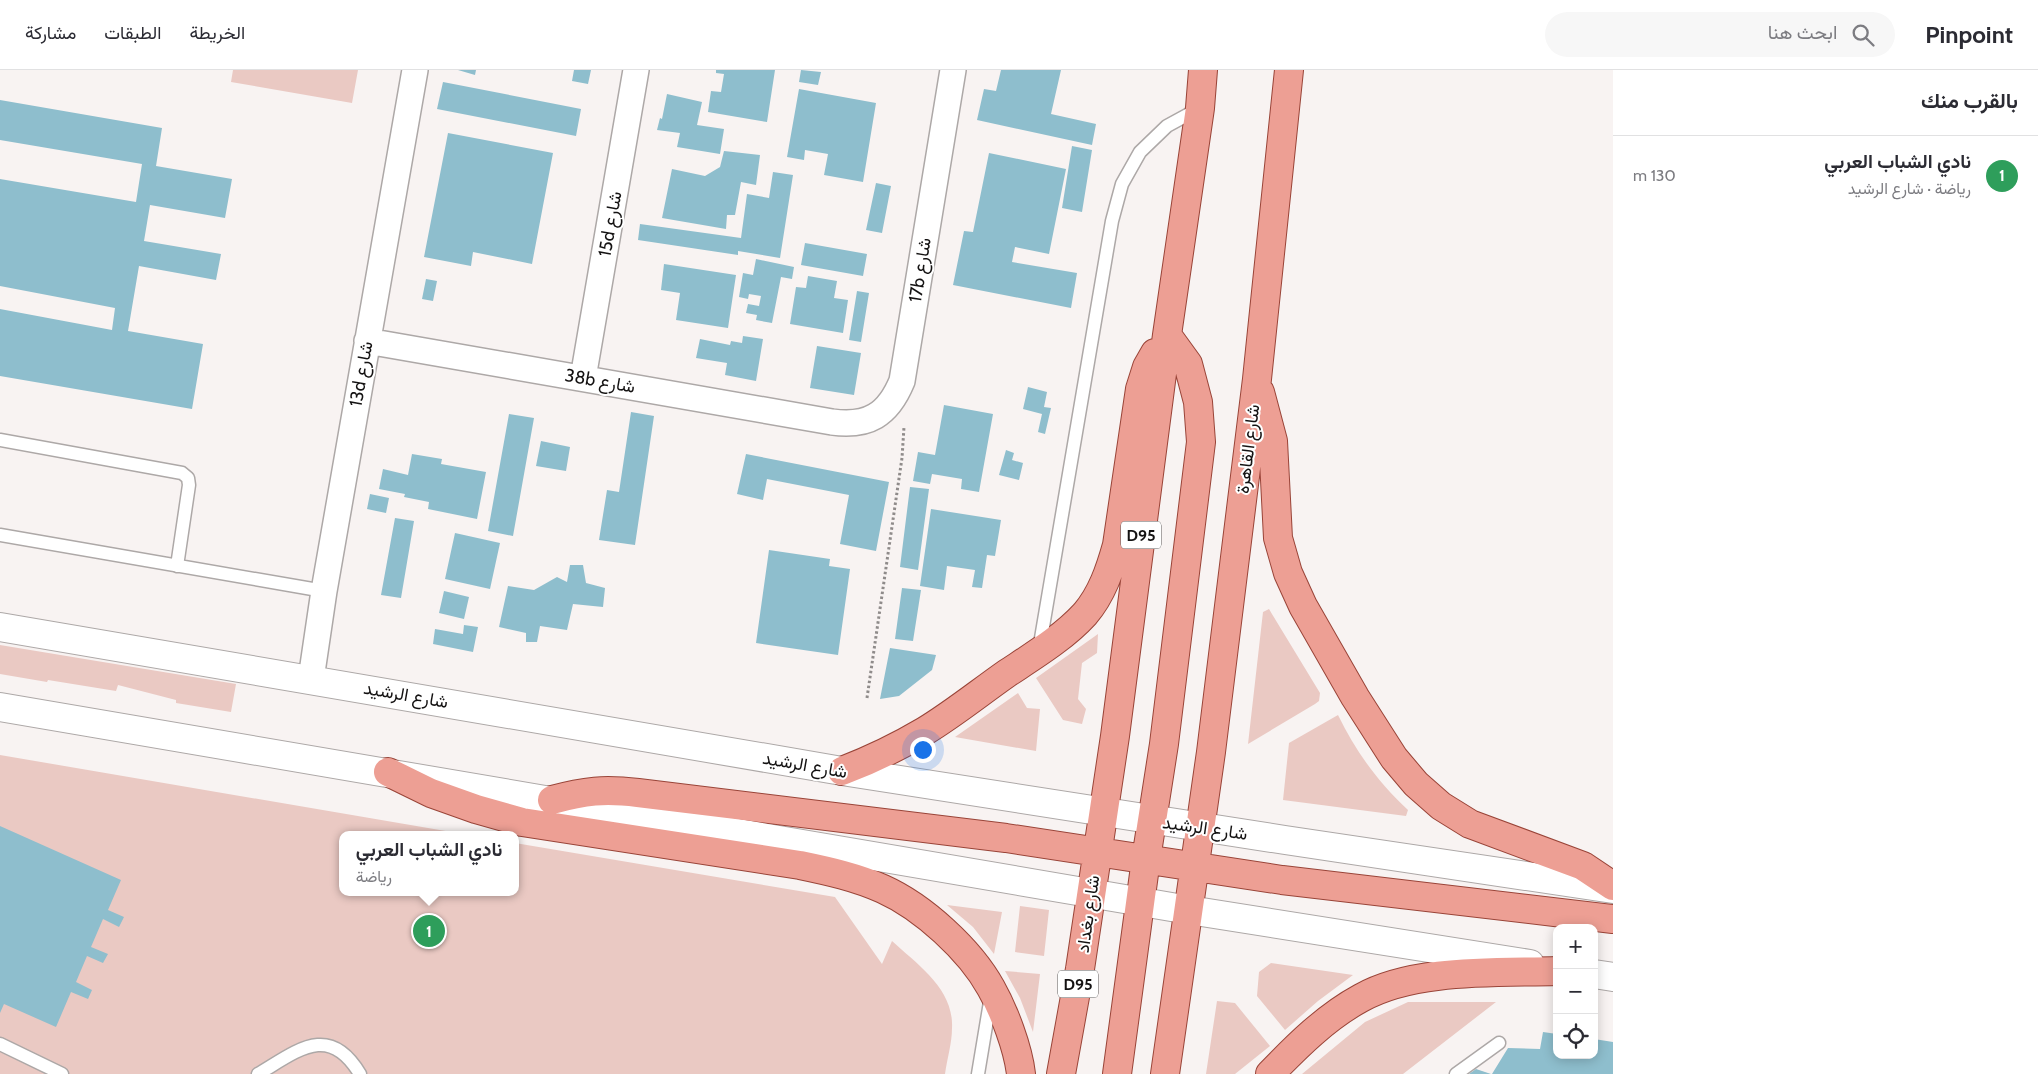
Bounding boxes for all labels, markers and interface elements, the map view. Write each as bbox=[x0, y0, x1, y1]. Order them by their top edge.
search box bbox=[1545, 12, 1895, 57]
text: Pinpoint bbox=[1925, 20, 2013, 49]
text: ابحث هنا bbox=[1768, 21, 1837, 44]
icon: search bbox=[1849, 21, 1877, 49]
text: مشاركة bbox=[25, 22, 76, 44]
text: الطبقات bbox=[104, 22, 161, 44]
text: الخريطة bbox=[189, 22, 245, 44]
text: بالقرب منك bbox=[1921, 88, 2018, 113]
text: نادي الشباب العربي bbox=[1824, 150, 1971, 173]
text: 130 m bbox=[1633, 166, 1676, 185]
text: 1 bbox=[1999, 166, 2005, 185]
text: رياضة · شارع الرشيد bbox=[1848, 179, 1971, 198]
street label: 15d شارع bbox=[593, 190, 628, 259]
street label: 17b شارع bbox=[904, 236, 937, 304]
street label: 13d شارع bbox=[344, 340, 379, 409]
street label: 38b شارع bbox=[563, 364, 637, 399]
street label: شارع القاهرة bbox=[1232, 403, 1265, 495]
road number: D95 bbox=[1121, 522, 1161, 548]
street label: شارع الرشيد bbox=[362, 677, 450, 714]
your location bbox=[910, 737, 936, 763]
street label: شارع الرشيد bbox=[761, 747, 849, 784]
street label: شارع الرشيد bbox=[1161, 811, 1249, 846]
popup bbox=[339, 831, 519, 896]
text: نادي الشباب العربي bbox=[356, 838, 502, 861]
text: رياضة bbox=[356, 867, 392, 886]
street label: شارع بغداد bbox=[1072, 874, 1105, 954]
pin: 1 bbox=[413, 912, 445, 950]
map controls bbox=[1553, 924, 1598, 1059]
button: + bbox=[1553, 924, 1598, 969]
button: − bbox=[1553, 969, 1598, 1014]
road number: D95 bbox=[1058, 971, 1098, 998]
button: locate bbox=[1553, 1014, 1598, 1059]

